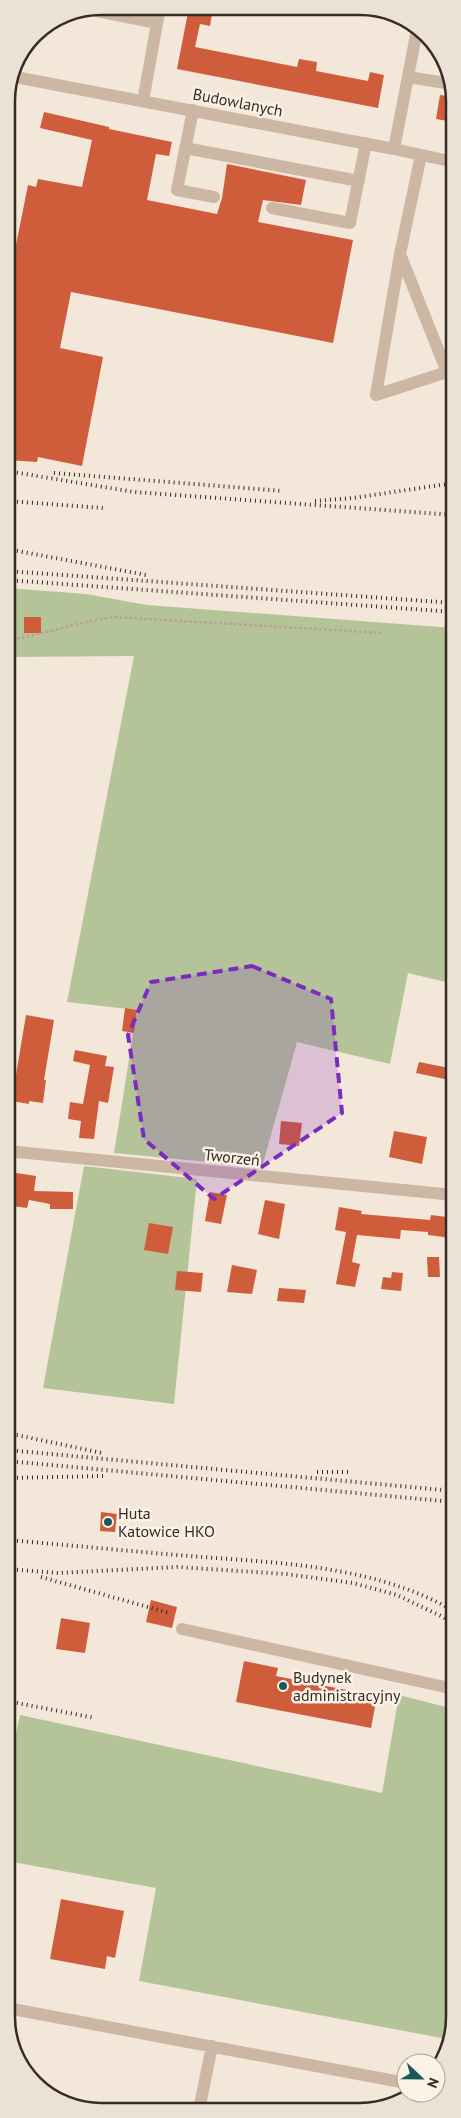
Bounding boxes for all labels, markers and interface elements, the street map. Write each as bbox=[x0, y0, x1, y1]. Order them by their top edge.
street label: Budowlanych bbox=[191, 83, 285, 121]
street label: Tworzeń bbox=[203, 1144, 261, 1170]
place label: Huta Katowice HKO bbox=[118, 1503, 215, 1541]
marker: Huta Katowice HKO bbox=[102, 1516, 114, 1528]
place label: Budynek administracyjny bbox=[293, 1667, 401, 1705]
marker: Budynek administracyjny bbox=[277, 1680, 289, 1692]
north arrow bbox=[396, 2053, 446, 2103]
text: N bbox=[423, 2075, 443, 2091]

